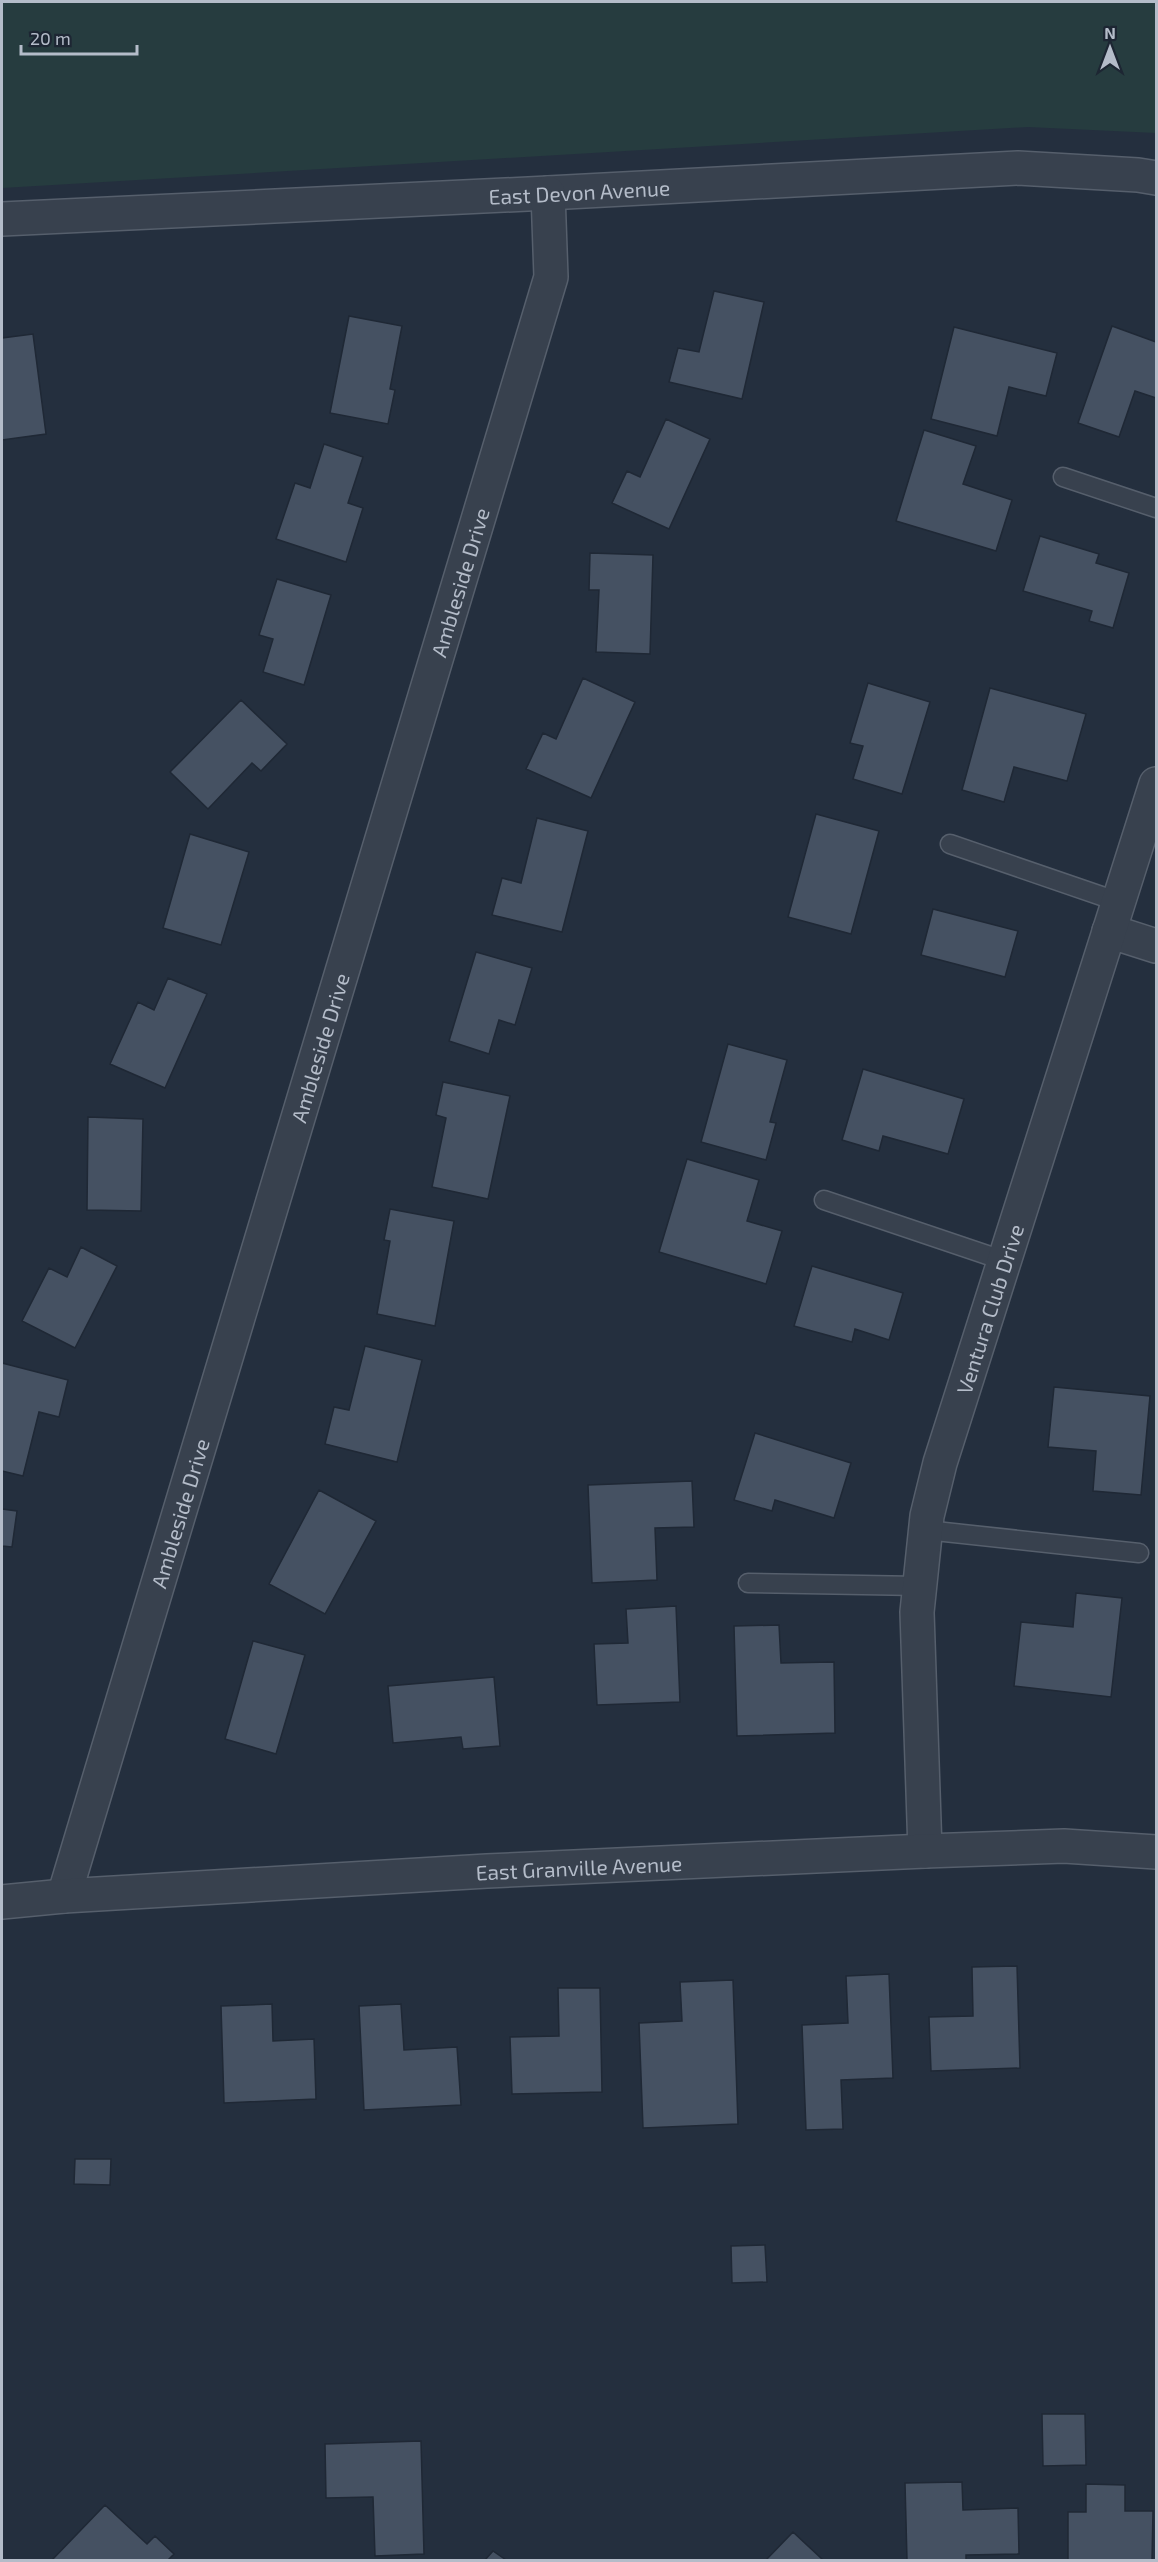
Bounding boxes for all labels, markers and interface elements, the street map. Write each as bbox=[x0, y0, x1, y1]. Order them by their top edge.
scale bar bbox=[21, 18, 136, 56]
north arrow bbox=[1080, 18, 1140, 78]
text: N bbox=[1104, 23, 1116, 42]
text: 20 m bbox=[30, 27, 71, 49]
street label: East Devon Avenue bbox=[488, 174, 671, 208]
street label: Ambleside Drive bbox=[425, 504, 493, 660]
street label: Ambleside Drive bbox=[285, 970, 353, 1125]
street label: Ventura Club Drive bbox=[950, 1221, 1028, 1397]
street label: Ambleside Drive bbox=[145, 1435, 213, 1591]
street label: East Granville Avenue bbox=[475, 1850, 683, 1884]

